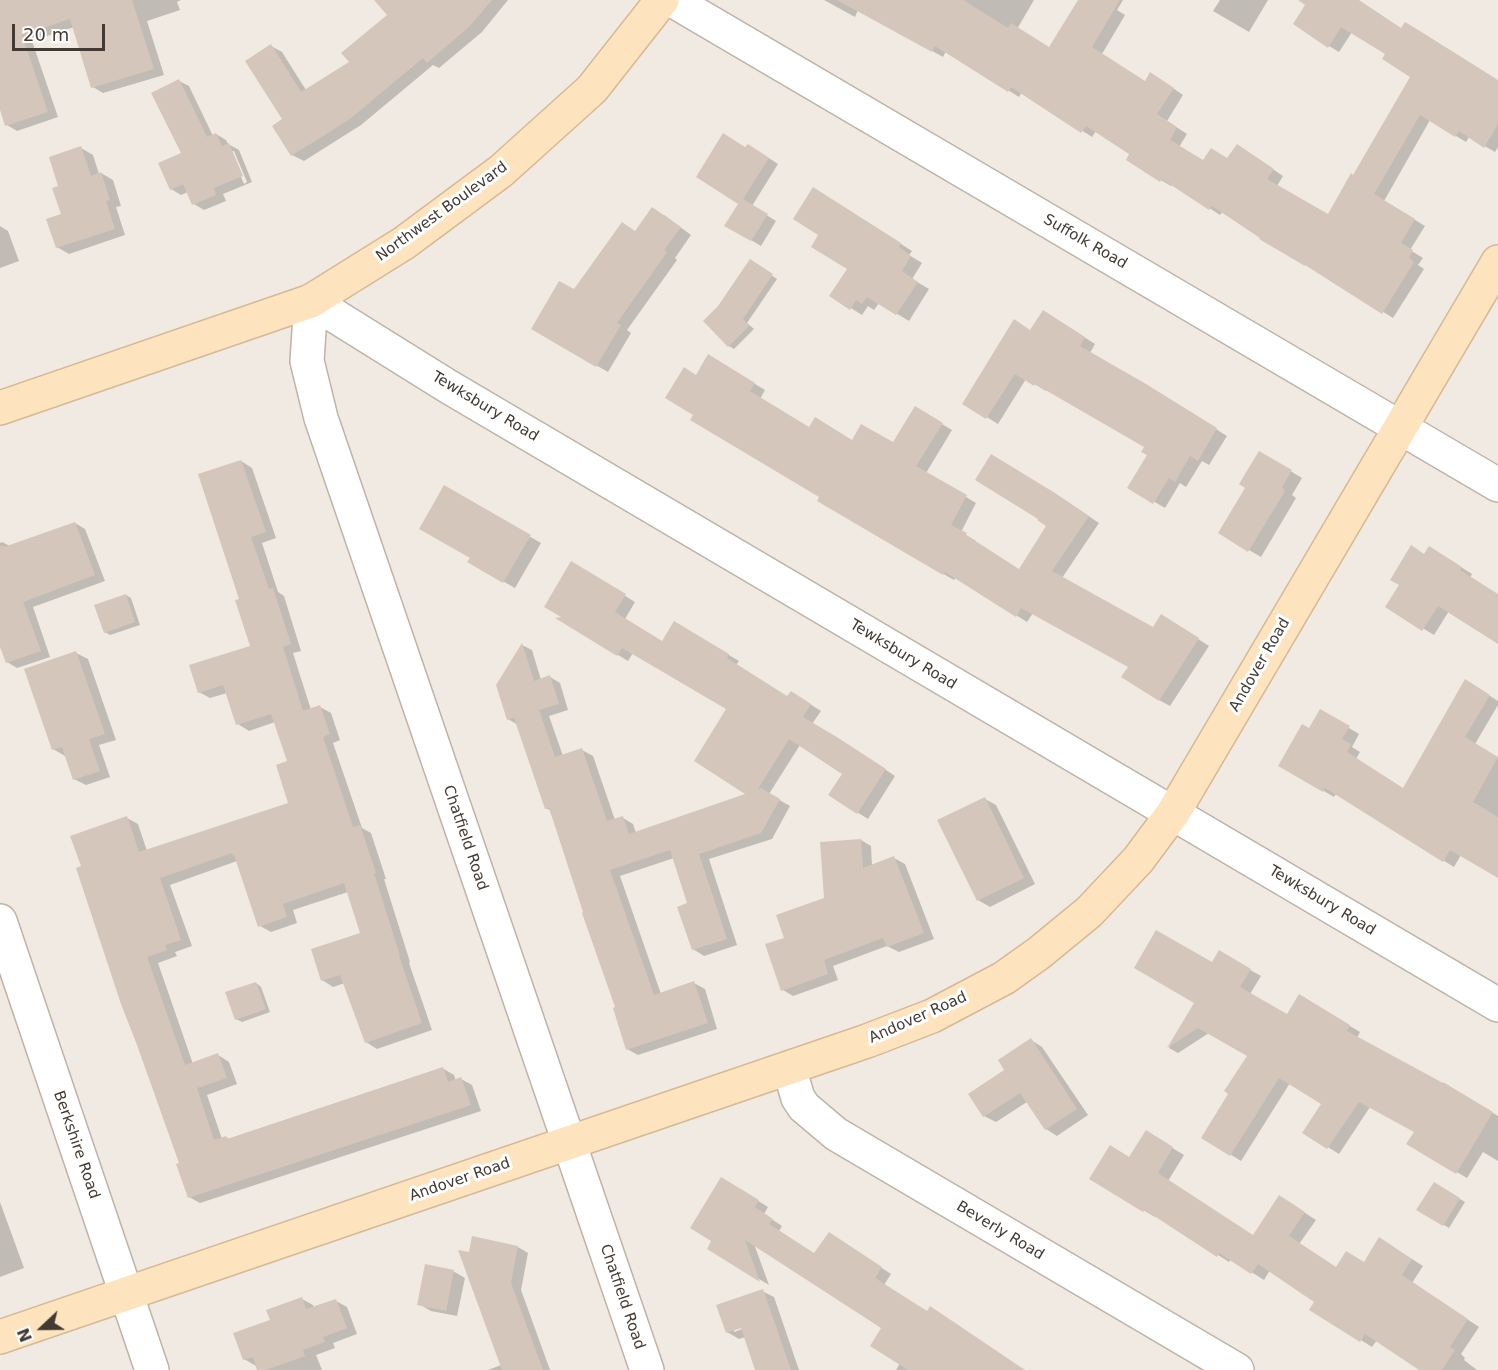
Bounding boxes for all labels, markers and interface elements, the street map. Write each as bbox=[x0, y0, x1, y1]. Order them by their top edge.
scale bar bbox=[15, 12, 108, 50]
text: 20 m bbox=[23, 24, 69, 45]
street label: Northwest Boulevard bbox=[373, 158, 511, 266]
street label: Suffolk Road bbox=[1040, 211, 1130, 273]
street label: Tewksbury Road bbox=[428, 368, 542, 446]
street label: Andover Road bbox=[1226, 615, 1294, 715]
street label: Tewksbury Road bbox=[846, 616, 960, 694]
street label: Chatfield Road bbox=[439, 783, 491, 893]
street label: Tewksbury Road bbox=[1265, 862, 1379, 940]
street label: Andover Road bbox=[866, 988, 970, 1048]
street label: Berkshire Road bbox=[49, 1088, 103, 1202]
street label: Andover Road bbox=[407, 1154, 513, 1206]
street label: Beverly Road bbox=[953, 1198, 1047, 1264]
street label: Chatfield Road bbox=[596, 1242, 648, 1352]
north arrow bbox=[12, 1298, 72, 1358]
text: N bbox=[14, 1325, 36, 1345]

